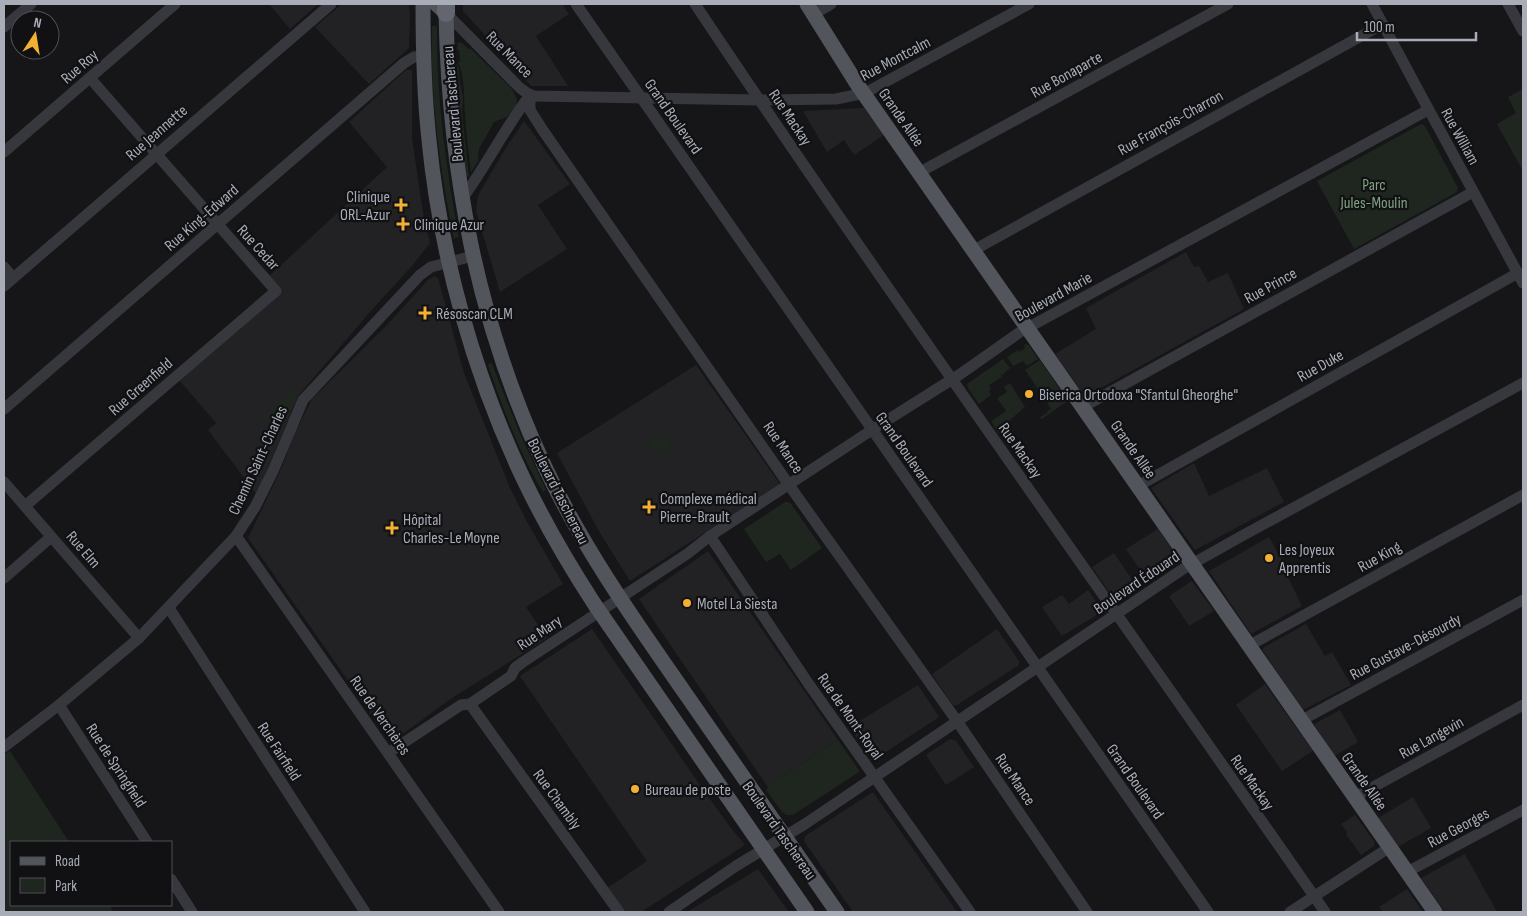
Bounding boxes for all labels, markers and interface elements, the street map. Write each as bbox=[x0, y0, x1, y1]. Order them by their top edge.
north arrow bbox=[10, 10, 60, 60]
scale bar bbox=[1357, 10, 1476, 42]
text: N bbox=[32, 14, 43, 32]
text: 100 m bbox=[1364, 18, 1395, 37]
street label: Rue Mance bbox=[482, 28, 536, 82]
street label: Rue Montcalm bbox=[857, 33, 934, 86]
street label: Boulevard Taschereau bbox=[439, 45, 468, 163]
street label: Rue Roy bbox=[58, 46, 102, 88]
street label: Rue Bonaparte bbox=[1028, 48, 1106, 103]
street label: Grand Boulevard bbox=[640, 76, 706, 158]
street label: Grande Allée bbox=[874, 85, 928, 151]
street label: Rue Mackay bbox=[764, 86, 815, 149]
street label: Rue François-Charron bbox=[1115, 87, 1227, 160]
street label: Rue Jeannette bbox=[122, 101, 192, 165]
street label: Rue William bbox=[1436, 105, 1483, 169]
park label: Parc Jules-Moulin bbox=[1340, 176, 1407, 213]
street label: Rue King-Edward bbox=[161, 181, 243, 255]
place label: Clinique ORL-Azur bbox=[340, 188, 390, 225]
marker: Clinique ORL-Azur bbox=[394, 198, 408, 212]
place label: Clinique Azur bbox=[414, 216, 485, 235]
marker: Clinique Azur bbox=[396, 217, 410, 231]
street label: Rue Cedar bbox=[233, 221, 283, 275]
street label: Rue Prince bbox=[1241, 264, 1300, 308]
street label: Boulevard Marie bbox=[1012, 268, 1096, 326]
place label: Résoscan CLM bbox=[436, 305, 513, 324]
marker: Résoscan CLM bbox=[418, 306, 432, 320]
street label: Rue Duke bbox=[1294, 346, 1347, 387]
street label: Rue Greenfield bbox=[105, 354, 177, 420]
place label: Biserica Ortodoxa "Sfantul Gheorghe" bbox=[1039, 386, 1238, 405]
marker: Biserica Ortodoxa "Sfantul Gheorghe" bbox=[1023, 388, 1035, 400]
street label: Chemin Saint-Charles bbox=[225, 403, 292, 518]
street label: Grand Boulevard bbox=[871, 409, 937, 491]
street label: Grande Allée bbox=[1106, 417, 1160, 483]
street label: Rue Mance bbox=[759, 418, 807, 477]
street label: Rue Mackay bbox=[994, 419, 1046, 482]
street label: Boulevard Taschereau bbox=[523, 436, 592, 548]
place label: Complexe médical Pierre-Brault bbox=[660, 490, 757, 527]
marker: Complexe médical Pierre-Brault bbox=[642, 500, 656, 514]
place label: Hôpital Charles-Le Moyne bbox=[403, 511, 500, 548]
marker: Hôpital Charles-Le Moyne bbox=[385, 521, 399, 535]
street label: Rue Elm bbox=[62, 528, 104, 572]
street label: Rue King bbox=[1355, 538, 1405, 577]
place label: Les Joyeux Apprentis bbox=[1278, 541, 1334, 578]
street label: Boulevard Édouard bbox=[1090, 548, 1183, 619]
marker: Les Joyeux Apprentis bbox=[1263, 552, 1275, 564]
place label: Motel La Siesta bbox=[697, 595, 777, 614]
marker: Motel La Siesta bbox=[681, 597, 693, 609]
street label: Rue Gustave-Désourdy bbox=[1347, 610, 1465, 685]
street label: Rue Mary bbox=[514, 611, 566, 655]
street label: Rue de Mont-Royal bbox=[813, 670, 887, 764]
street label: Rue de Verchères bbox=[345, 673, 414, 759]
street label: Rue Langevin bbox=[1396, 713, 1467, 764]
street label: Rue Fairfield bbox=[253, 719, 305, 785]
street label: Rue de Springfield bbox=[82, 720, 150, 811]
street label: Grand Boulevard bbox=[1102, 741, 1168, 823]
street label: Grande Allée bbox=[1337, 749, 1391, 815]
street label: Rue Mance bbox=[991, 750, 1039, 809]
street label: Rue Mackay bbox=[1226, 751, 1278, 814]
street label: Rue Chambly bbox=[529, 766, 585, 834]
street label: Boulevard Taschereau bbox=[738, 778, 820, 884]
place label: Bureau de poste bbox=[645, 781, 731, 800]
marker: Bureau de poste bbox=[629, 783, 641, 795]
street label: Rue Georges bbox=[1425, 804, 1493, 852]
legend bbox=[10, 841, 172, 906]
text: Road bbox=[55, 852, 80, 871]
text: Park bbox=[55, 877, 77, 896]

